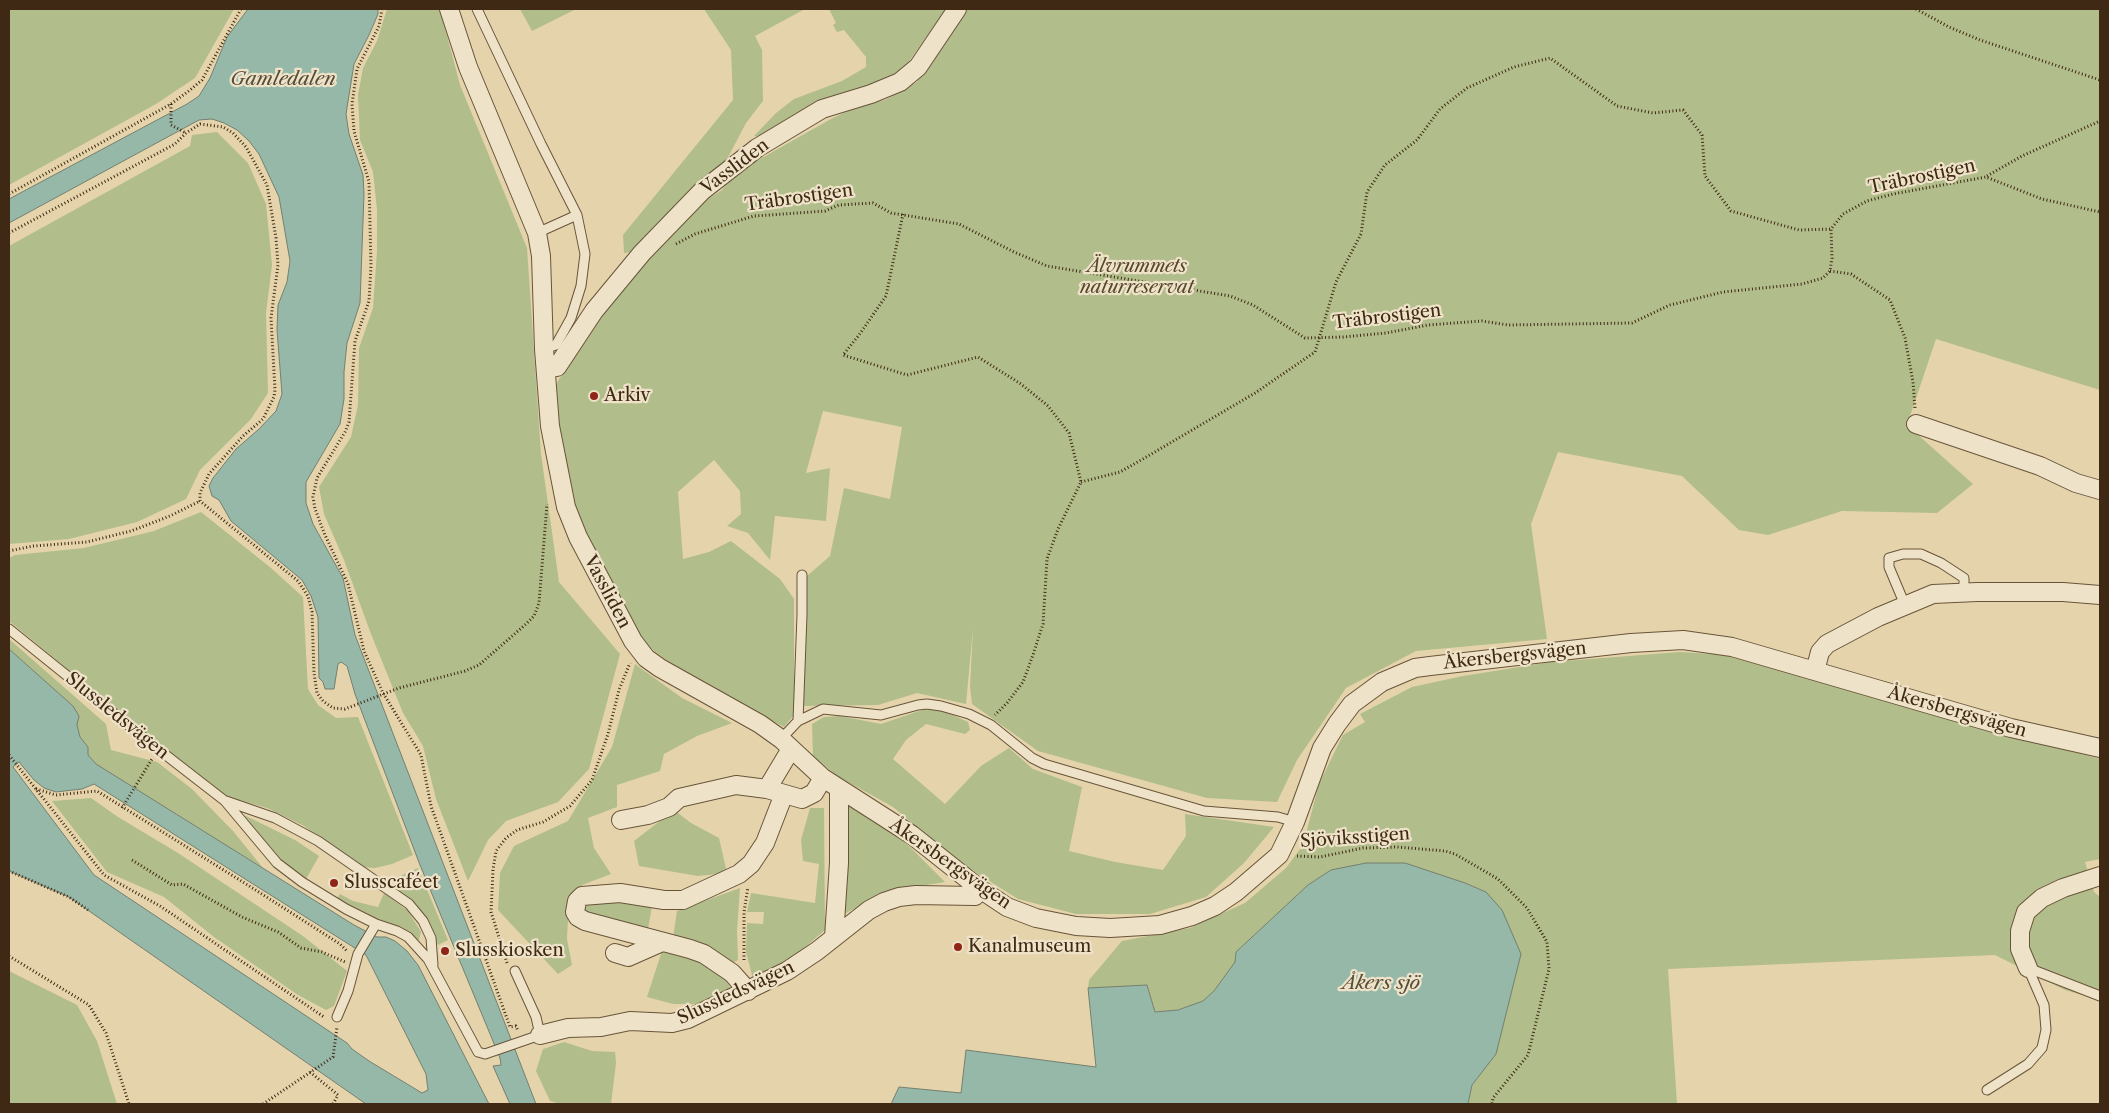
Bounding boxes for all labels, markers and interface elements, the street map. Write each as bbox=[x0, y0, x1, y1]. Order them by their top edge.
water label: Gamledalen bbox=[230, 69, 336, 91]
street label: Vassliden bbox=[697, 134, 773, 200]
street label: Träbrostigen bbox=[1866, 155, 1978, 199]
street label: Träbrostigen bbox=[744, 180, 854, 216]
park label: Älvrummets naturreservat bbox=[1080, 256, 1194, 298]
street label: Träbrostigen bbox=[1332, 300, 1442, 334]
place label: Arkiv bbox=[604, 385, 650, 407]
marker: Arkiv bbox=[588, 390, 600, 402]
street label: Vassliden bbox=[579, 552, 635, 632]
street label: Åkersbergsvägen bbox=[1442, 638, 1588, 674]
street label: Slussledsvägen bbox=[61, 668, 173, 764]
street label: Åkersbergsvägen bbox=[1885, 682, 2029, 742]
street label: Åkersbergsvägen bbox=[885, 814, 1015, 914]
street label: Sjöviksstigen bbox=[1299, 823, 1411, 853]
place label: Slusscaféet bbox=[344, 872, 439, 894]
marker: Slusscaféet bbox=[328, 877, 340, 889]
place label: Kanalmuseum bbox=[968, 936, 1091, 958]
place label: Slusskiosken bbox=[455, 940, 564, 962]
marker: Kanalmuseum bbox=[952, 941, 964, 953]
marker: Slusskiosken bbox=[439, 945, 451, 957]
street label: Slussledsvägen bbox=[674, 956, 798, 1030]
water label: Åkers sjö bbox=[1342, 973, 1420, 995]

